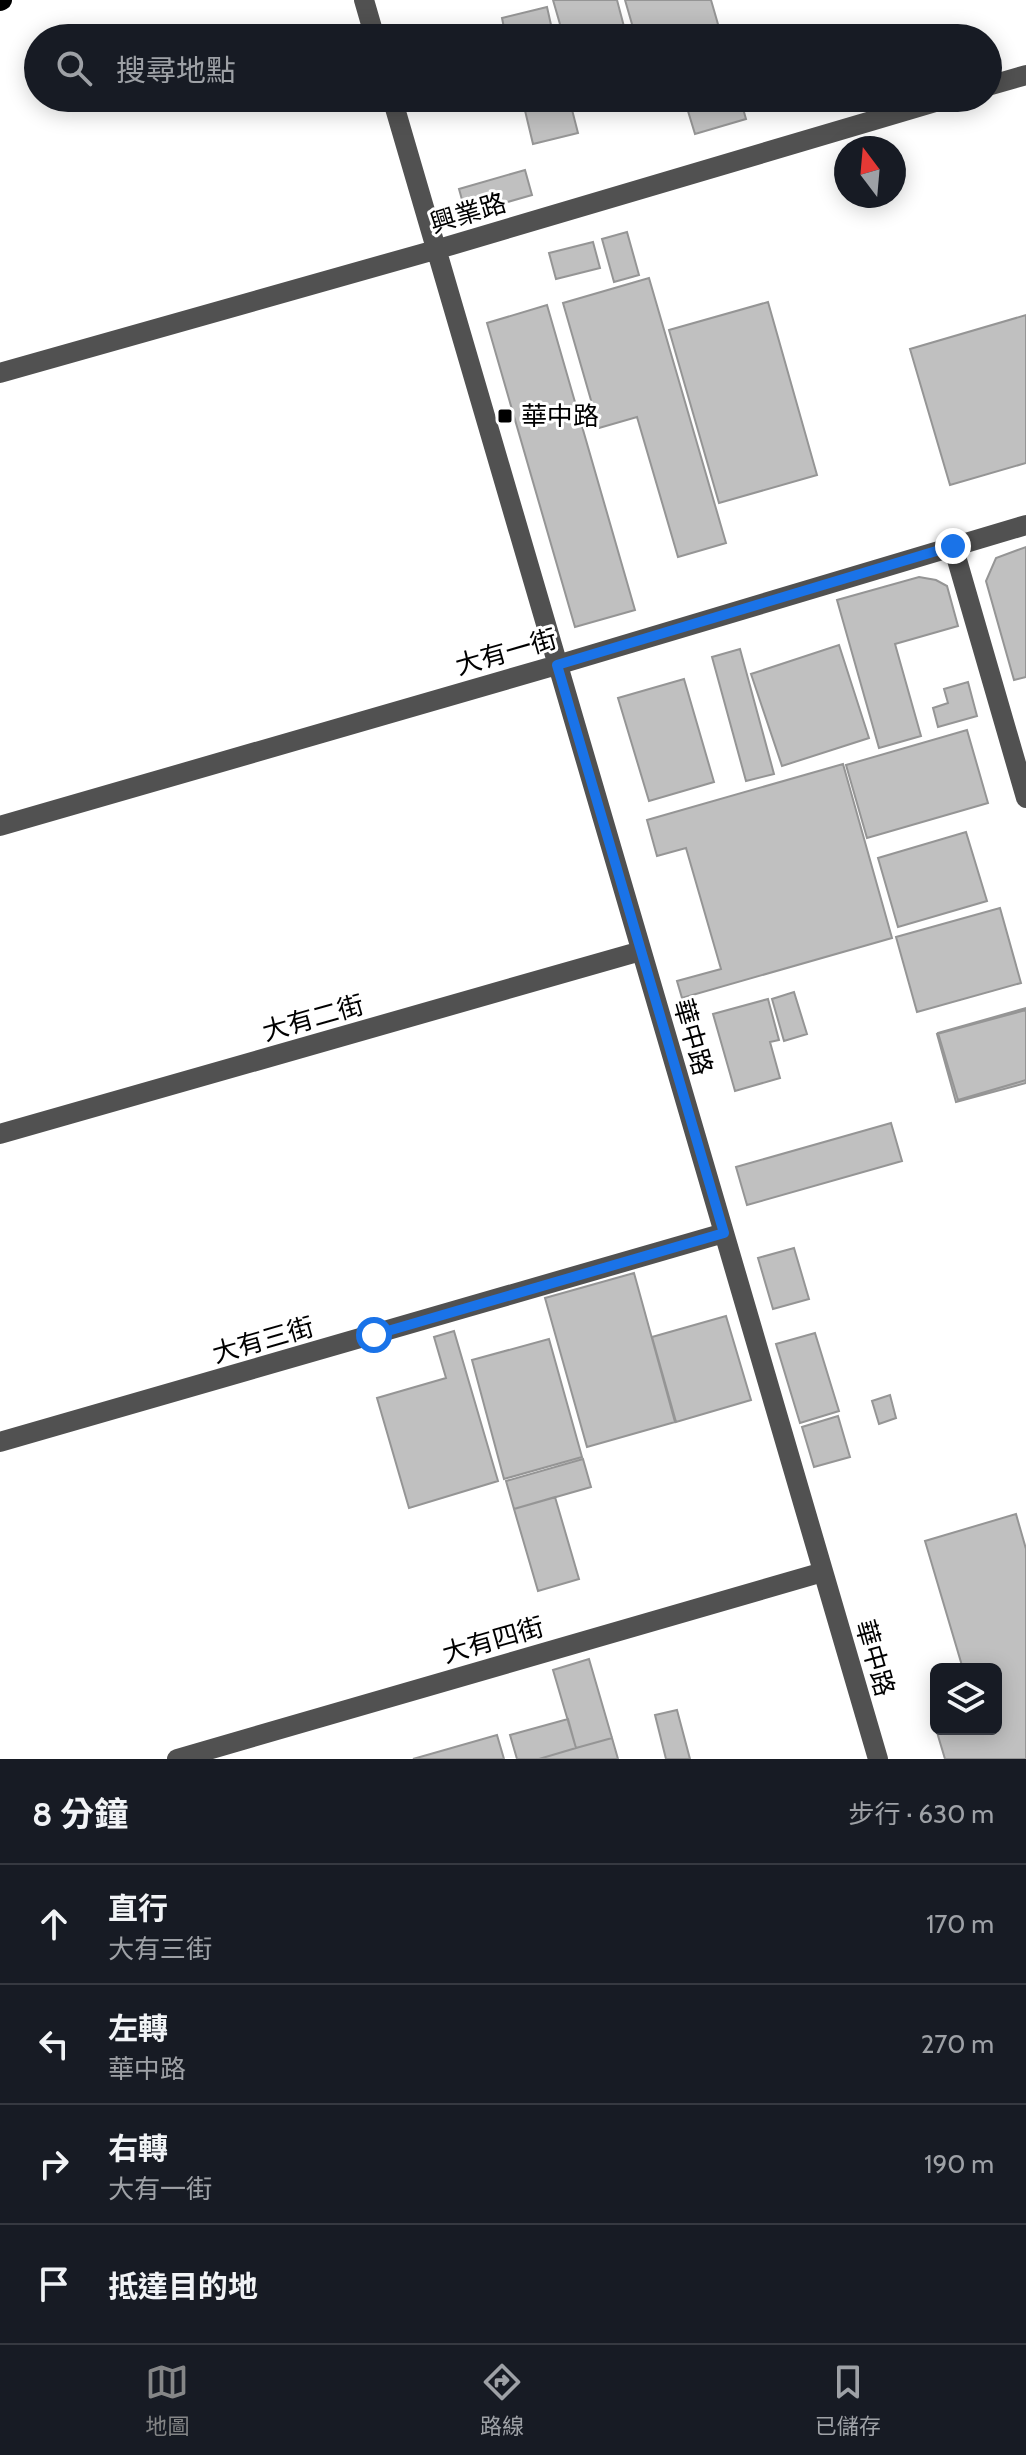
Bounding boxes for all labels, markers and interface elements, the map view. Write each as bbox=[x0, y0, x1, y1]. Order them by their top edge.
search box bbox=[24, 24, 1002, 112]
icon: search bbox=[52, 46, 96, 90]
text: 搜尋地點 bbox=[116, 52, 236, 89]
north arrow bbox=[834, 136, 906, 208]
street label: 興業路 bbox=[426, 186, 510, 240]
place label: 華中路 bbox=[521, 400, 599, 432]
marker: 華中路 bbox=[496, 407, 514, 425]
route end bbox=[935, 528, 971, 564]
street label: 大有一街 bbox=[452, 622, 560, 682]
street label: 大有二街 bbox=[259, 988, 367, 1048]
street label: 華中路 bbox=[667, 995, 719, 1079]
street label: 大有三街 bbox=[209, 1310, 317, 1370]
route start bbox=[356, 1317, 392, 1353]
street label: 大有四街 bbox=[439, 1610, 547, 1670]
street label: 華中路 bbox=[849, 1616, 901, 1700]
map controls bbox=[930, 1663, 1002, 1735]
button: layers bbox=[930, 1663, 1002, 1735]
text: 8 分鐘 bbox=[32, 1793, 128, 1835]
text: 步行 · 630 m bbox=[848, 1798, 994, 1830]
text: 直行 bbox=[108, 1890, 168, 1927]
icon: ahead bbox=[32, 1902, 76, 1946]
text: 170 m bbox=[926, 1908, 994, 1940]
text: 大有三街 bbox=[108, 1933, 212, 1965]
text: 左轉 bbox=[108, 2010, 168, 2047]
icon: left bbox=[32, 2022, 76, 2066]
text: 270 m bbox=[921, 2028, 994, 2060]
text: 華中路 bbox=[108, 2053, 186, 2085]
text: 右轉 bbox=[108, 2130, 168, 2167]
icon: right bbox=[32, 2142, 76, 2186]
text: 190 m bbox=[924, 2148, 994, 2180]
text: 大有一街 bbox=[108, 2173, 212, 2205]
icon: arrive bbox=[32, 2262, 76, 2306]
text: 抵達目的地 bbox=[108, 2268, 258, 2305]
tab: 地圖 bbox=[145, 2360, 189, 2440]
tab: 路線 bbox=[480, 2360, 524, 2440]
tab: 已儲存 bbox=[815, 2360, 881, 2440]

